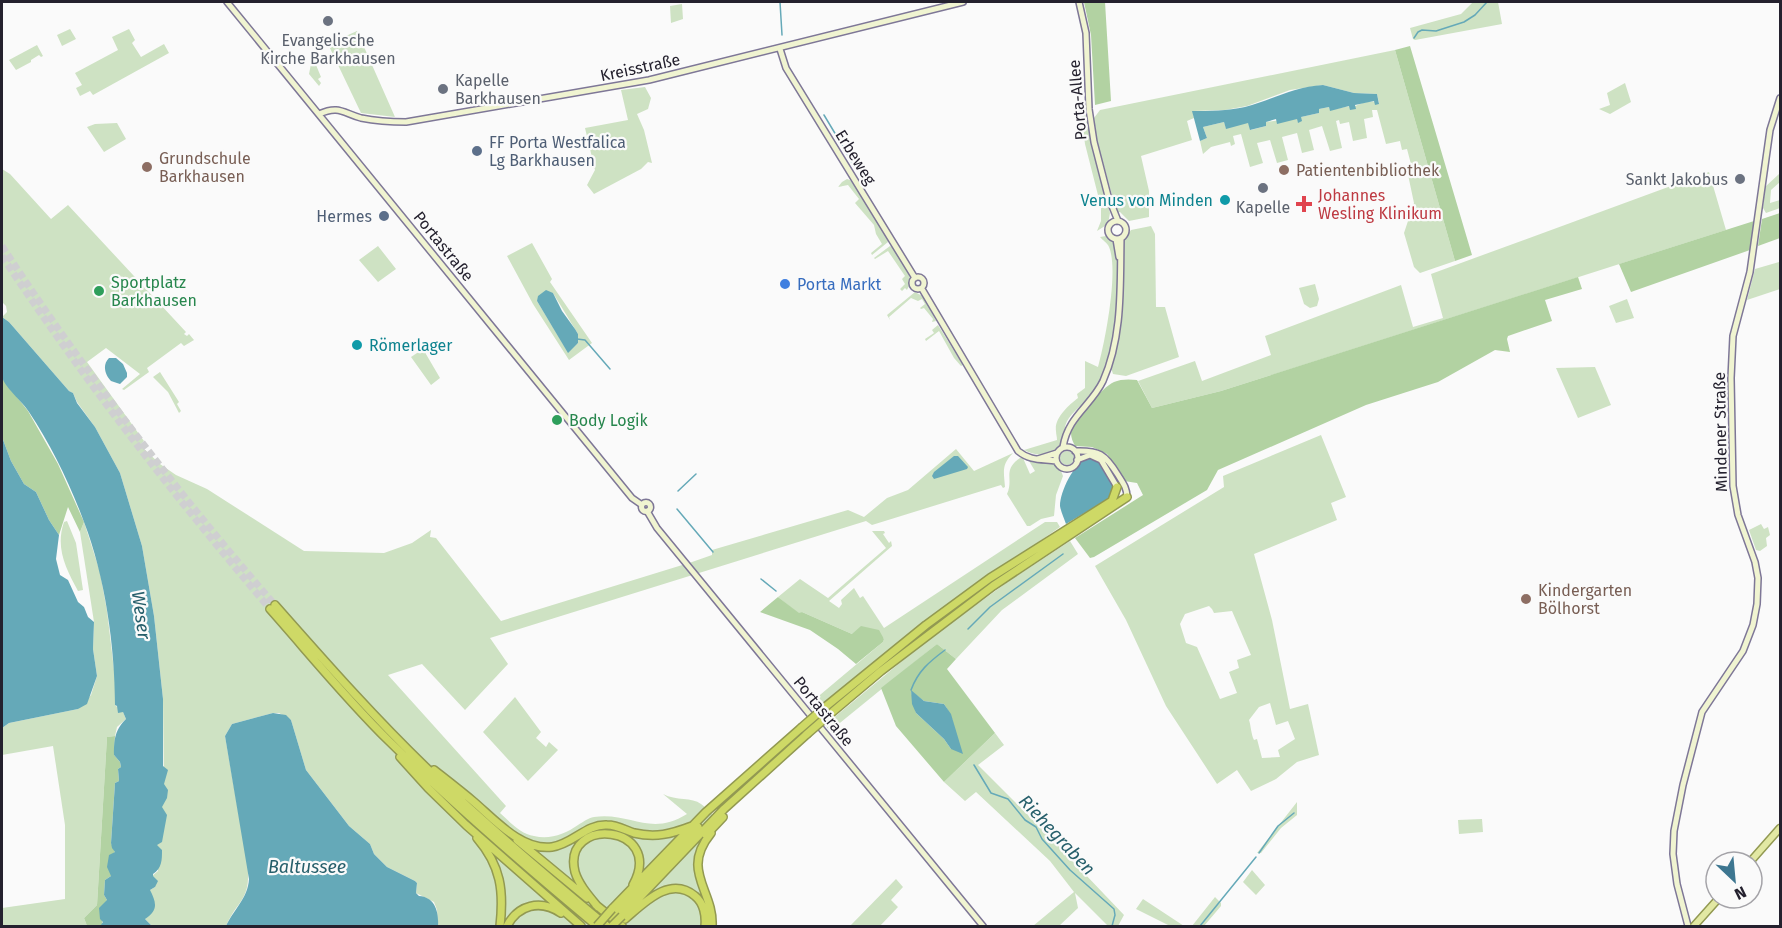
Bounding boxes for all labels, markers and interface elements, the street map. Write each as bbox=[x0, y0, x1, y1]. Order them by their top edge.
marker: Evangelische Kirche Barkhausen bbox=[321, 14, 335, 28]
place label: Evangelische Kirche Barkhausen bbox=[260, 31, 396, 68]
street label: Kreisstraße bbox=[598, 50, 682, 85]
street label: Porta-Allee bbox=[1065, 59, 1090, 141]
place label: Kapelle Barkhausen bbox=[455, 71, 541, 108]
marker: Kapelle Barkhausen bbox=[436, 82, 450, 96]
street label: Erbeweg bbox=[831, 126, 880, 189]
place label: FF Porta Westfalica Lg Barkhausen bbox=[489, 133, 626, 170]
marker: FF Porta Westfalica Lg Barkhausen bbox=[470, 144, 484, 158]
place label: Grundschule Barkhausen bbox=[159, 149, 251, 186]
marker: Grundschule Barkhausen bbox=[140, 160, 154, 174]
place label: Patientenbibliothek bbox=[1296, 161, 1440, 180]
marker: Patientenbibliothek bbox=[1277, 163, 1291, 177]
place label: Sankt Jakobus bbox=[1626, 170, 1728, 189]
marker: Sankt Jakobus bbox=[1733, 172, 1747, 186]
marker: Kapelle bbox=[1256, 181, 1270, 195]
place label: Johannes Wesling Klinikum bbox=[1318, 186, 1442, 223]
place label: Venus von Minden bbox=[1081, 191, 1213, 210]
marker: Venus von Minden bbox=[1218, 193, 1232, 207]
marker: Johannes Wesling Klinikum bbox=[1295, 195, 1313, 213]
place label: Kapelle bbox=[1236, 198, 1290, 217]
place label: Hermes bbox=[316, 207, 372, 226]
street label: Portastraße bbox=[410, 208, 478, 285]
marker: Hermes bbox=[377, 209, 391, 223]
place label: Sportplatz Barkhausen bbox=[111, 273, 197, 310]
place label: Porta Markt bbox=[797, 275, 881, 294]
marker: Porta Markt bbox=[778, 277, 792, 291]
marker: Sportplatz Barkhausen bbox=[92, 284, 106, 298]
place label: Römerlager bbox=[369, 336, 453, 355]
marker: Römerlager bbox=[350, 338, 364, 352]
street label: Mindener Straße bbox=[1710, 372, 1731, 492]
place label: Body Logik bbox=[569, 411, 648, 430]
marker: Body Logik bbox=[550, 413, 564, 427]
place label: Kindergarten Bölhorst bbox=[1538, 581, 1632, 618]
water label: Weser bbox=[127, 590, 155, 642]
marker: Kindergarten Bölhorst bbox=[1519, 592, 1533, 606]
street label: Portastraße bbox=[790, 673, 858, 750]
water label: Riehegraben bbox=[1014, 790, 1100, 880]
north arrow bbox=[1704, 850, 1764, 910]
water label: Baltussee bbox=[268, 856, 346, 878]
text: N bbox=[1731, 882, 1749, 904]

